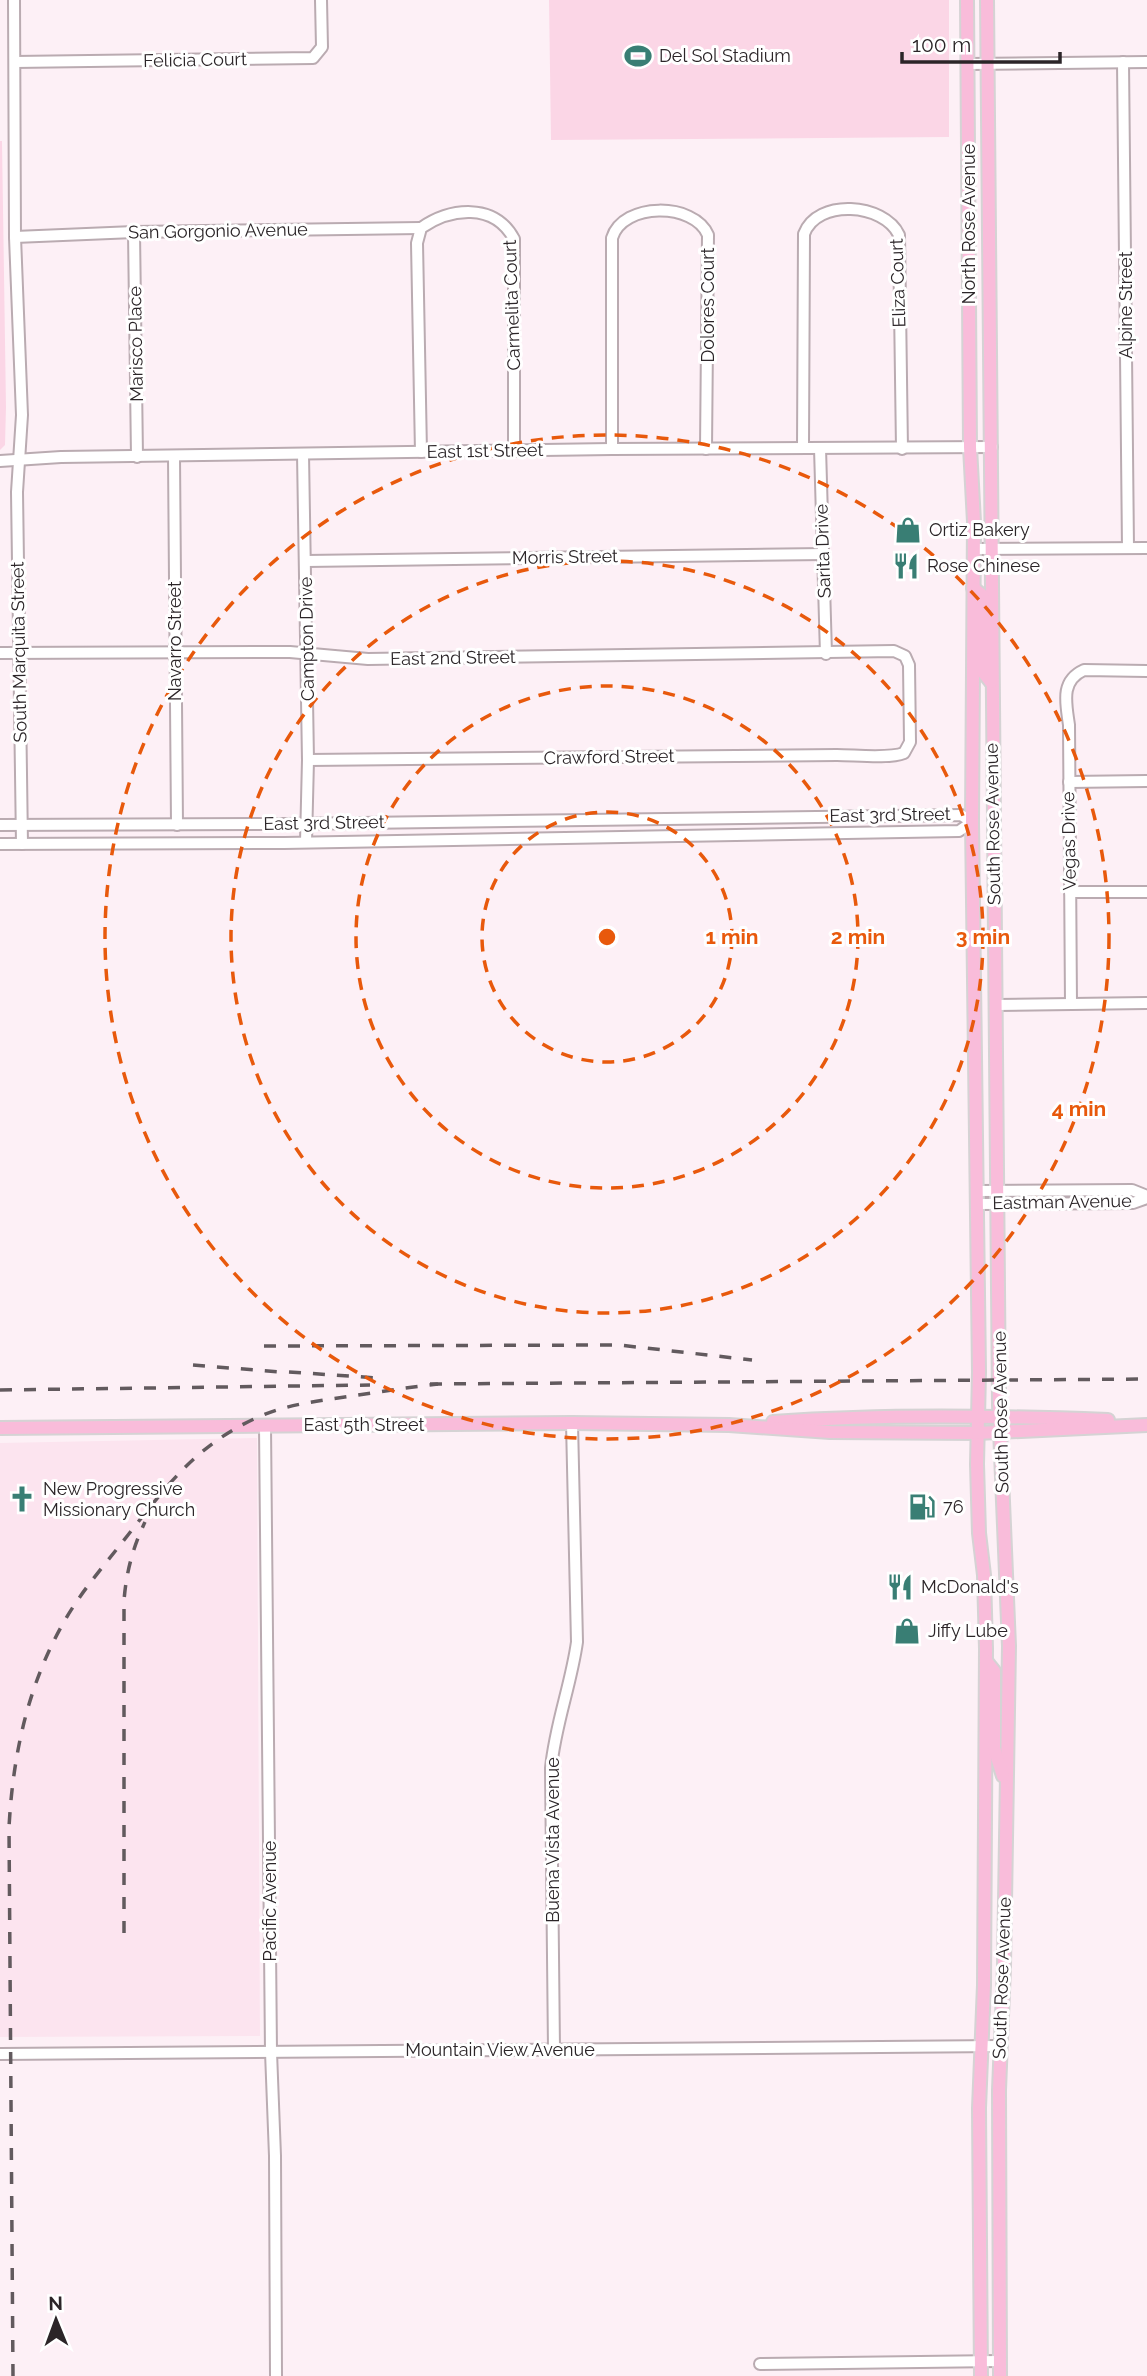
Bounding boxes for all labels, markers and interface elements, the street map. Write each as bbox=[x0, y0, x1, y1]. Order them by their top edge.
scale bar bbox=[902, 21, 1060, 65]
text: 100 m bbox=[912, 32, 971, 57]
sports icon: Del Sol Stadium bbox=[623, 41, 653, 71]
place label: Del Sol Stadium bbox=[659, 45, 791, 66]
street label: Felicia Court bbox=[143, 48, 247, 71]
street label: North Rose Avenue bbox=[958, 143, 979, 304]
street label: San Gorgonio Avenue bbox=[128, 218, 308, 243]
street label: Eliza Court bbox=[885, 238, 910, 328]
street label: Carmelita Court bbox=[499, 239, 524, 371]
street label: Dolores Court bbox=[697, 247, 718, 363]
street label: Alpine Street bbox=[1115, 251, 1136, 359]
street label: Marisco Place bbox=[124, 286, 147, 402]
street label: East 1st Street bbox=[426, 439, 544, 462]
street label: Sarita Drive bbox=[810, 503, 835, 599]
shop icon: Ortiz Bakery bbox=[893, 515, 923, 545]
place label: Ortiz Bakery bbox=[929, 519, 1030, 540]
street label: Morris Street bbox=[512, 545, 618, 568]
restaurant icon: Rose Chinese bbox=[891, 551, 921, 581]
place label: Rose Chinese bbox=[927, 555, 1041, 576]
street label: South Marquita Street bbox=[6, 561, 31, 743]
street label: Campton Drive bbox=[295, 576, 318, 701]
street label: Navarro Street bbox=[164, 581, 185, 701]
street label: East 2nd Street bbox=[390, 646, 516, 669]
street label: South Rose Avenue bbox=[981, 742, 1004, 905]
street label: Crawford Street bbox=[543, 745, 675, 768]
street label: Vegas Drive bbox=[1057, 791, 1080, 891]
street label: East 3rd Street bbox=[829, 803, 951, 826]
street label: East 3rd Street bbox=[263, 811, 385, 834]
text: 1 min bbox=[705, 924, 759, 949]
text: 2 min bbox=[831, 924, 885, 949]
text: 3 min bbox=[956, 924, 1010, 949]
centre of rings bbox=[595, 925, 619, 949]
text: 4 min bbox=[1052, 1096, 1106, 1121]
street label: Eastman Avenue bbox=[992, 1190, 1132, 1213]
street label: South Rose Avenue bbox=[989, 1330, 1012, 1493]
street label: East 5th Street bbox=[304, 1414, 424, 1435]
place label: New Progressive Missionary Church bbox=[43, 1478, 195, 1520]
church icon: New Progressive Missionary Church bbox=[7, 1484, 37, 1514]
fuel station icon: 76 bbox=[907, 1492, 937, 1522]
place label: 76 bbox=[943, 1496, 964, 1517]
restaurant icon: McDonald's bbox=[885, 1572, 915, 1602]
place label: McDonald's bbox=[921, 1576, 1019, 1597]
shop icon: Jiffy Lube bbox=[892, 1616, 922, 1646]
place label: Jiffy Lube bbox=[928, 1620, 1008, 1641]
street label: Buena Vista Avenue bbox=[542, 1757, 563, 1923]
street label: Pacific Avenue bbox=[259, 1840, 280, 1961]
street label: South Rose Avenue bbox=[988, 1896, 1015, 2059]
street label: Mountain View Avenue bbox=[405, 2039, 595, 2060]
north arrow bbox=[21, 2285, 91, 2355]
text: N bbox=[48, 2292, 63, 2314]

